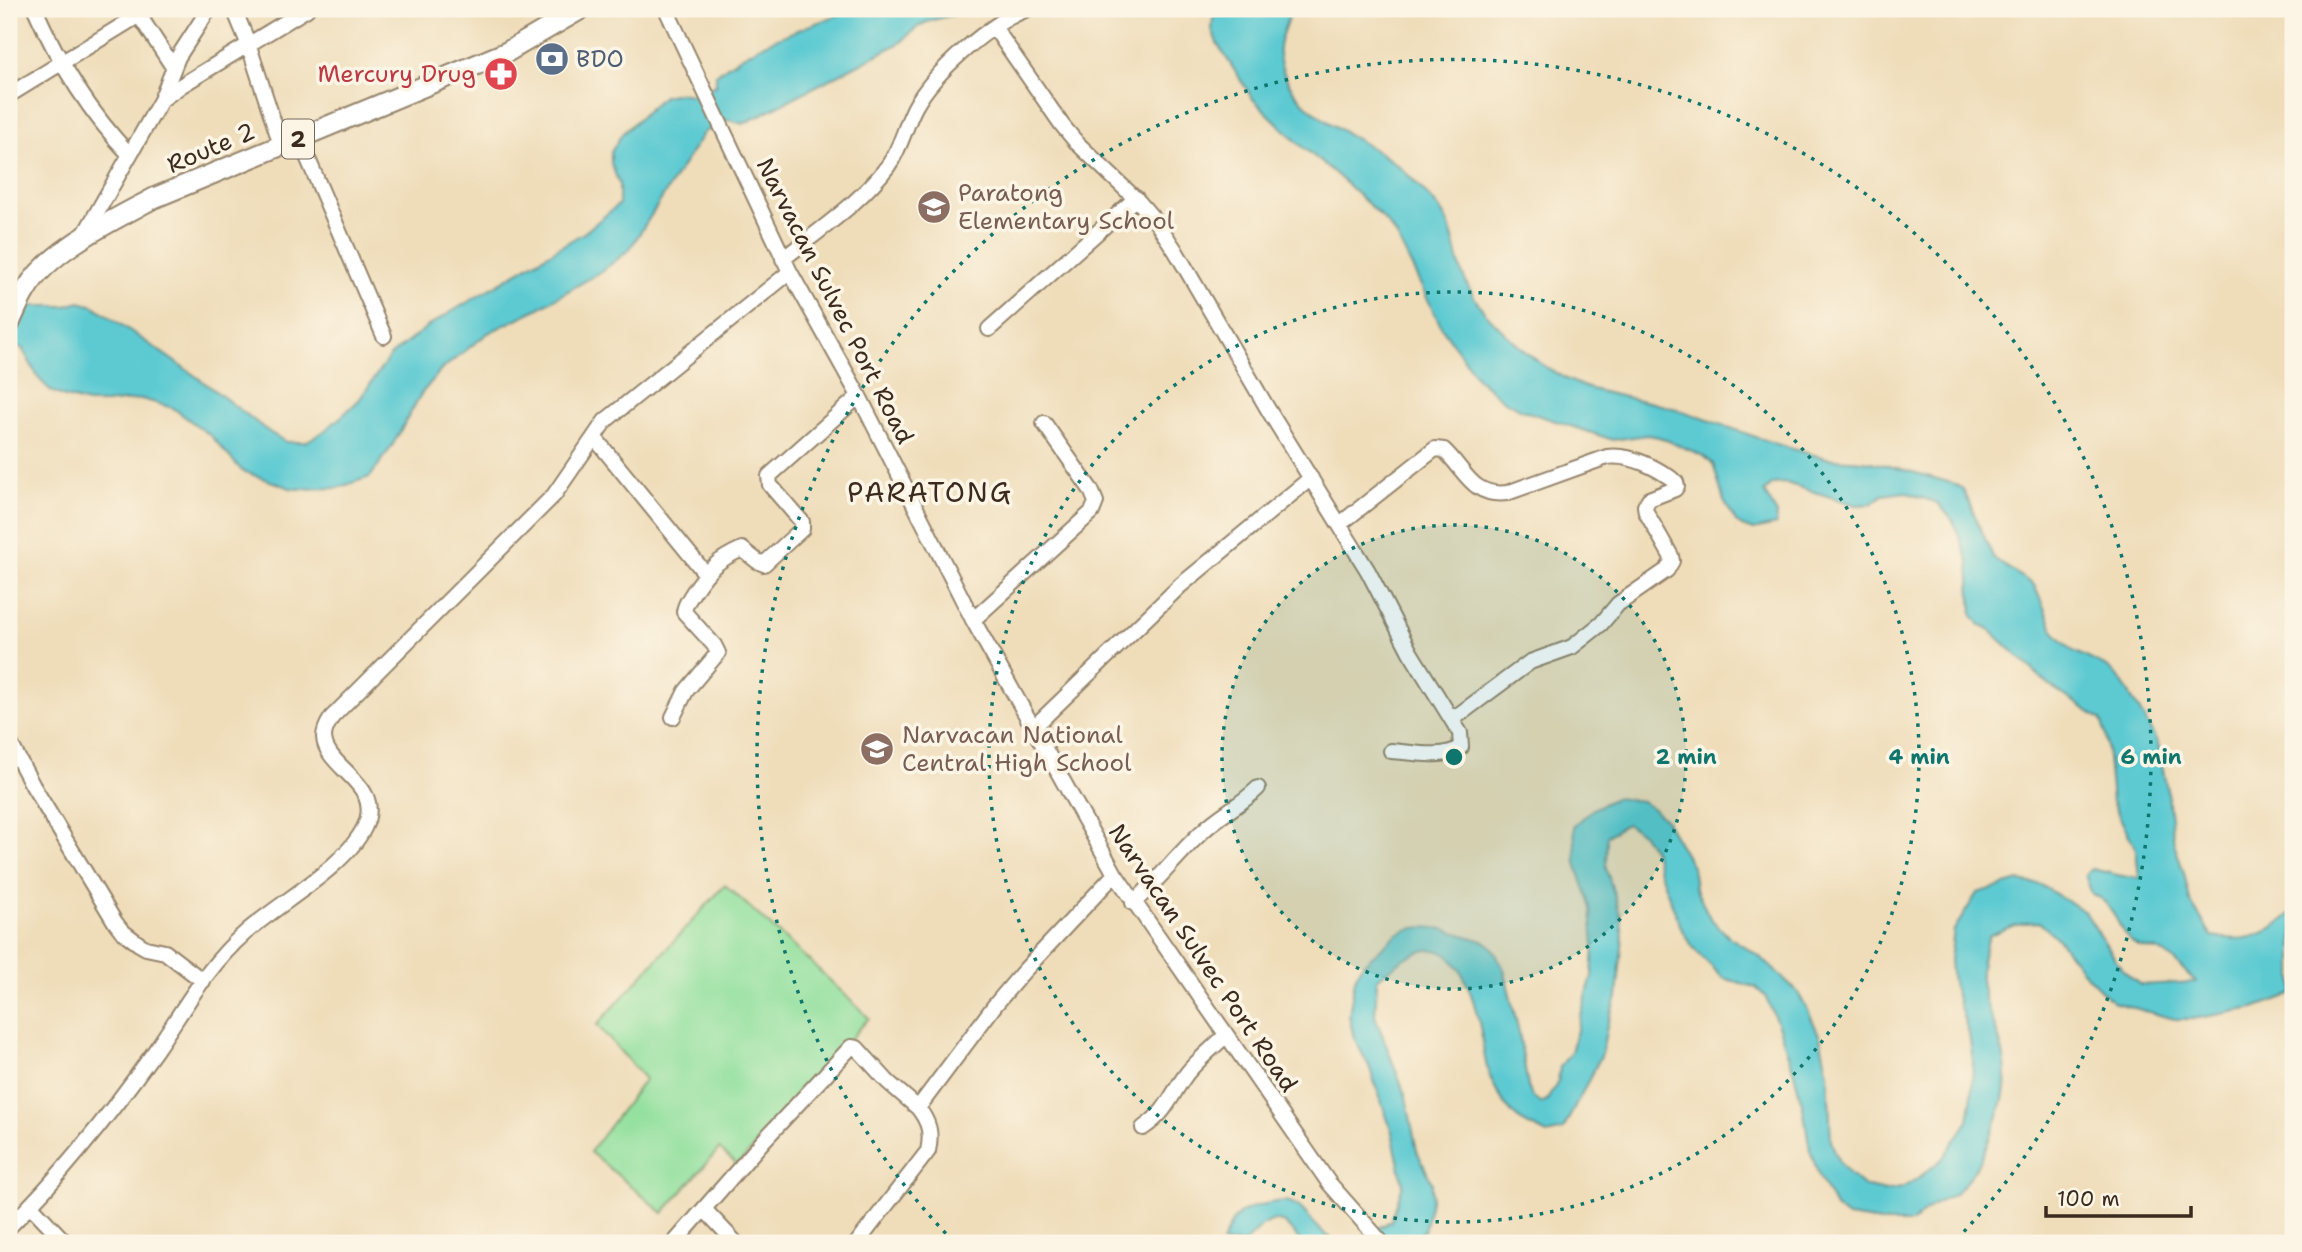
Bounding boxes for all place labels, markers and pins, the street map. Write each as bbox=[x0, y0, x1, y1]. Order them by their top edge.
bank icon: BDO bbox=[533, 40, 571, 78]
place label: BDO bbox=[576, 43, 624, 75]
pharmacy icon: Mercury Drug bbox=[482, 55, 520, 93]
place label: Mercury Drug bbox=[317, 58, 476, 90]
place label: Paratong Elementary School bbox=[958, 177, 1175, 237]
school or university icon: Paratong Elementary School bbox=[915, 188, 953, 226]
place label: Narvacan National Central High School bbox=[902, 719, 1132, 779]
school or university icon: Narvacan National Central High School bbox=[858, 730, 896, 768]
centre of rings bbox=[1442, 745, 1466, 769]

